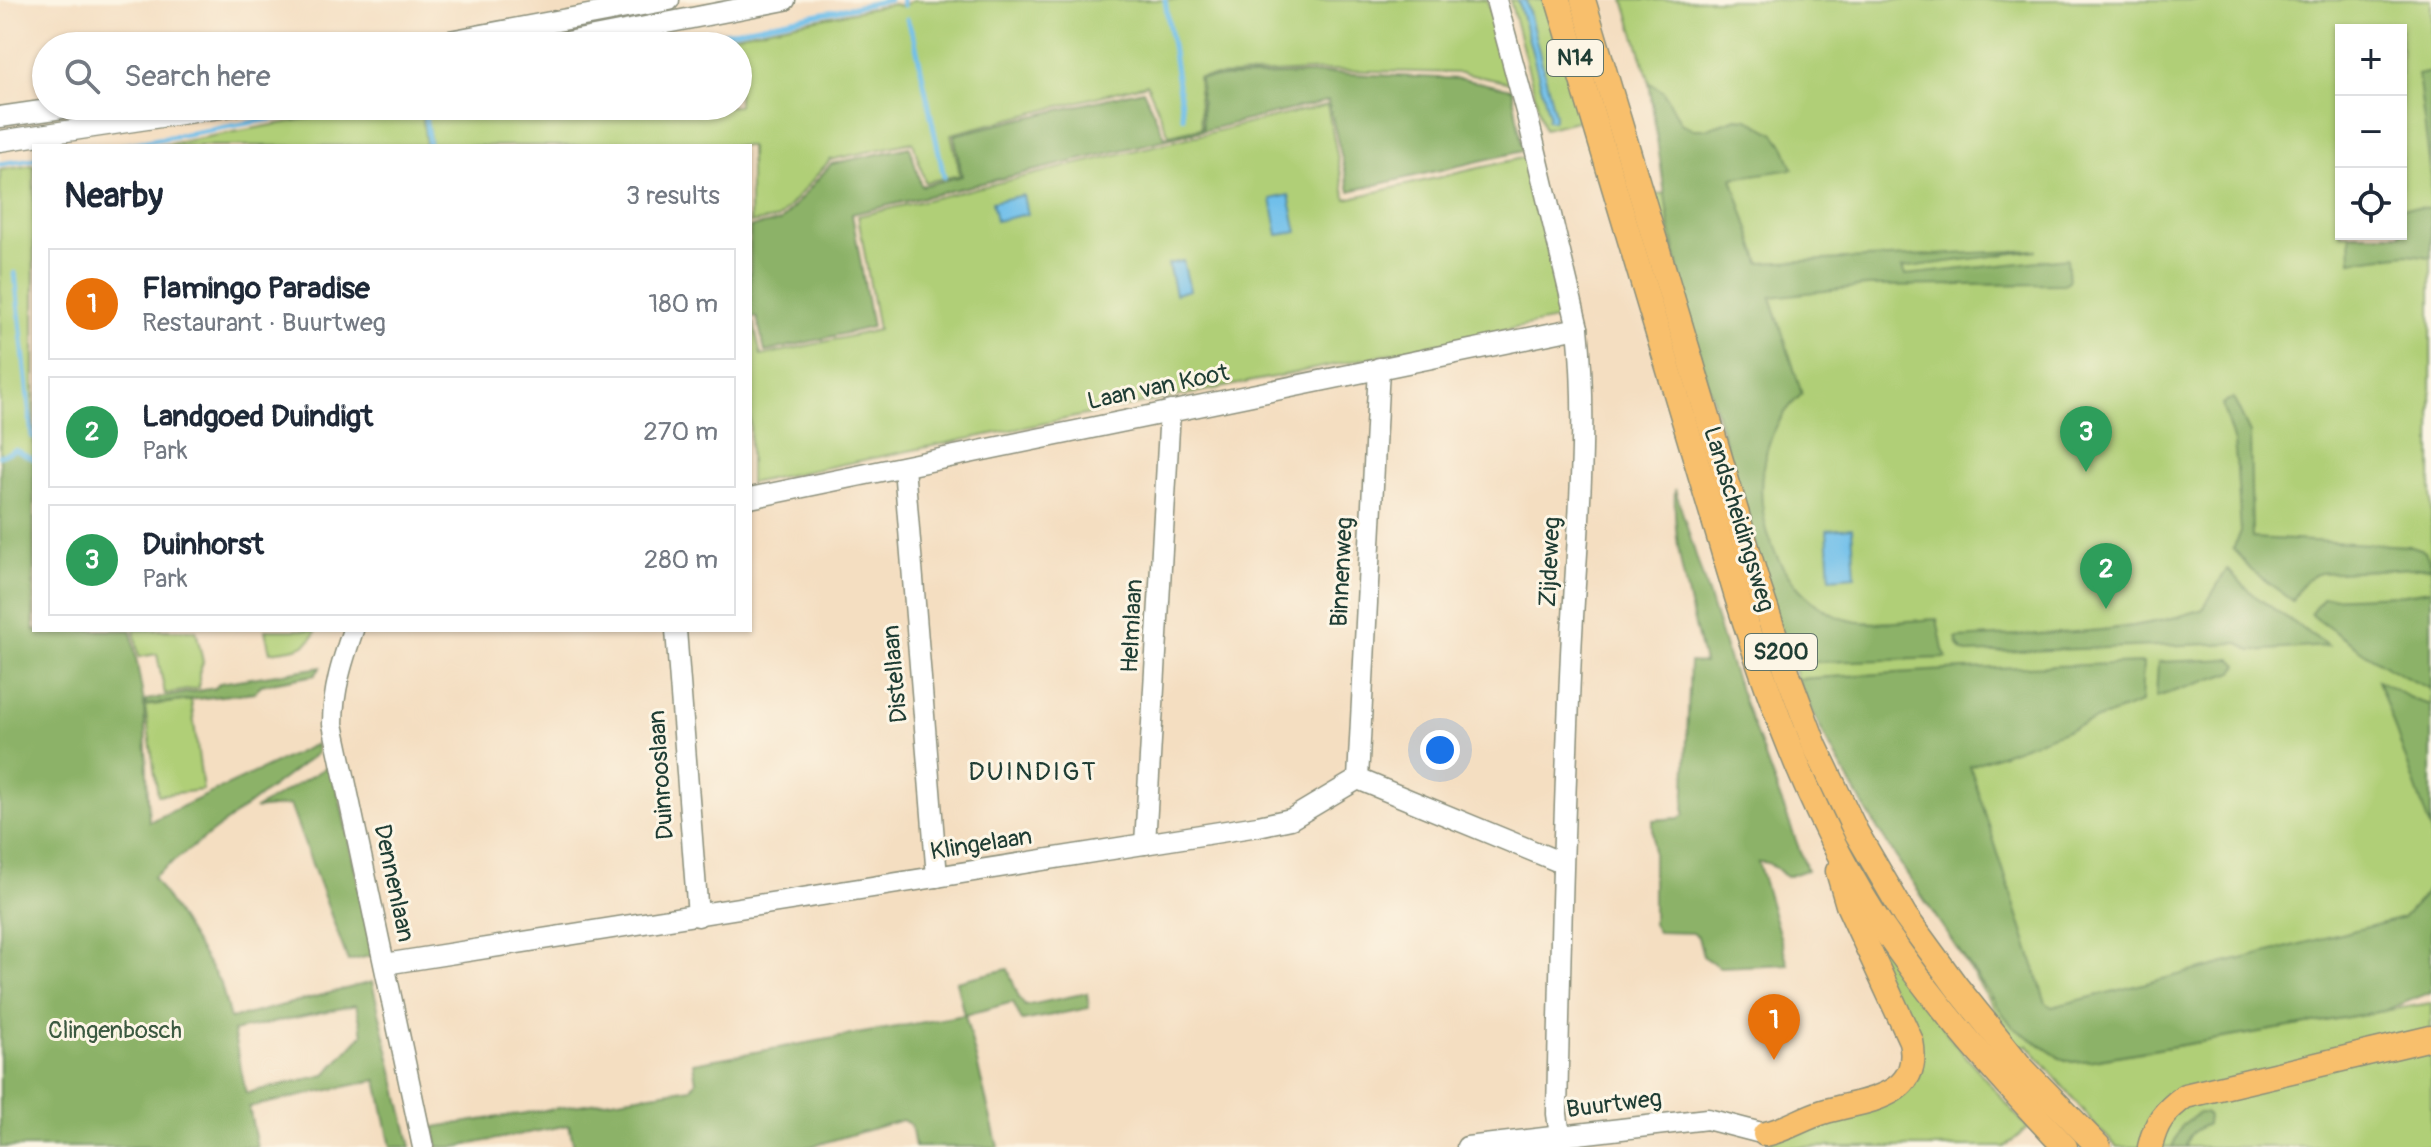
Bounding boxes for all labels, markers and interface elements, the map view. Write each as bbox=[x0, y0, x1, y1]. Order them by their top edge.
map controls bbox=[2335, 24, 2407, 240]
button: + bbox=[2335, 24, 2407, 96]
search box bbox=[32, 32, 752, 120]
road number: N14 bbox=[1547, 40, 1603, 76]
icon: search bbox=[60, 54, 104, 98]
text: Search here bbox=[124, 58, 271, 95]
button: − bbox=[2335, 96, 2407, 168]
button: locate bbox=[2335, 168, 2407, 240]
text: Nearby bbox=[64, 175, 163, 218]
text: 3 results bbox=[626, 180, 720, 212]
text: Flamingo Paradise bbox=[142, 270, 370, 307]
text: 1 bbox=[87, 288, 97, 320]
text: 180 m bbox=[648, 288, 718, 320]
text: Restaurant · Buurtweg bbox=[142, 307, 386, 339]
street label: Laan van Koot bbox=[1085, 358, 1232, 416]
text: Landgoed Duindigt bbox=[142, 398, 373, 435]
pin: 3 bbox=[2060, 406, 2112, 472]
text: 2 bbox=[85, 416, 99, 448]
text: 270 m bbox=[643, 416, 718, 448]
street label: Landscheidingsweg bbox=[1697, 423, 1781, 615]
text: Park bbox=[142, 435, 188, 467]
street label: Binnenweg bbox=[1325, 516, 1359, 628]
street label: Zijdeweg bbox=[1533, 516, 1567, 608]
text: Duinhorst bbox=[142, 526, 264, 563]
pin: 2 bbox=[2080, 543, 2132, 609]
text: 3 bbox=[85, 544, 99, 576]
text: 280 m bbox=[644, 544, 718, 576]
text: Park bbox=[142, 563, 188, 595]
street label: Helmlaan bbox=[1115, 578, 1149, 674]
street label: Distellaan bbox=[876, 624, 914, 724]
road number: S200 bbox=[1745, 634, 1817, 670]
street label: Duinrooslaan bbox=[642, 709, 680, 841]
your location bbox=[1420, 730, 1460, 770]
district label: DUINDIGT bbox=[968, 756, 1098, 788]
street label: Dennenlaan bbox=[367, 822, 421, 944]
street label: Klingelaan bbox=[928, 822, 1034, 866]
pin: 1 bbox=[1748, 994, 1800, 1060]
park label: Clingenbosch bbox=[48, 1016, 182, 1045]
street label: Buurtweg bbox=[1565, 1084, 1663, 1124]

